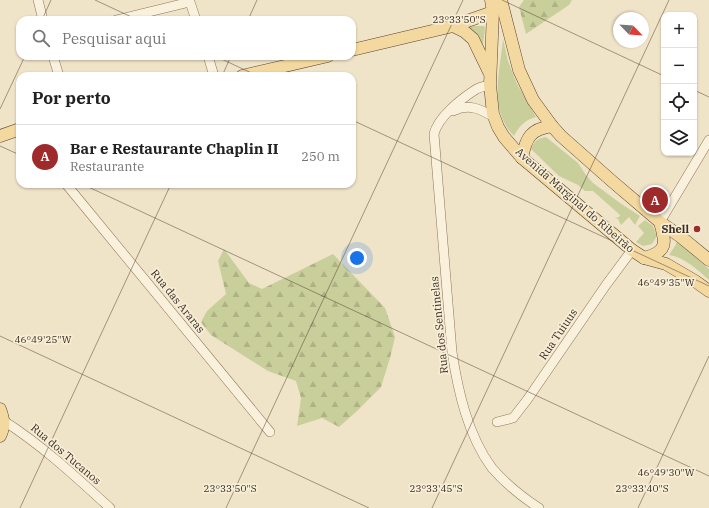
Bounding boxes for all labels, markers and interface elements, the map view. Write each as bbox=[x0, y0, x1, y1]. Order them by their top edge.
north arrow bbox=[613, 12, 649, 48]
map controls bbox=[661, 12, 697, 156]
button: + bbox=[661, 12, 697, 48]
text: 23°33'50"S bbox=[432, 13, 486, 26]
search box bbox=[16, 16, 356, 60]
icon: search bbox=[30, 27, 52, 49]
text: Pesquisar aqui bbox=[62, 29, 166, 48]
button: − bbox=[661, 48, 697, 84]
button: locate bbox=[661, 84, 697, 120]
text: Por perto bbox=[32, 87, 111, 109]
button: layers bbox=[661, 120, 697, 156]
text: Bar e Restaurante Chaplin II bbox=[70, 139, 279, 158]
street label: Avenida Marginal do Ribeirão bbox=[513, 145, 637, 255]
text: A bbox=[40, 148, 50, 165]
text: 250 m bbox=[301, 148, 340, 165]
text: Restaurante bbox=[70, 158, 144, 175]
pin: A bbox=[642, 185, 668, 215]
place label: Shell bbox=[662, 222, 689, 236]
marker: Shell bbox=[692, 224, 702, 234]
your location bbox=[347, 248, 367, 268]
street label: Rua das Araras bbox=[148, 266, 208, 336]
street label: Rua dos Sentinelas bbox=[427, 276, 451, 374]
text: 46°49'35"W bbox=[637, 276, 695, 289]
street label: Rua Tuiuus bbox=[536, 306, 580, 362]
text: 46°49'25"W bbox=[14, 333, 72, 346]
street label: Rua dos Tucanos bbox=[28, 421, 104, 487]
text: 46°49'30"W bbox=[637, 466, 695, 479]
text: 23°33'50"S bbox=[203, 482, 257, 495]
text: 23°33'45"S bbox=[409, 482, 463, 495]
text: 23°33'40"S bbox=[615, 482, 669, 495]

